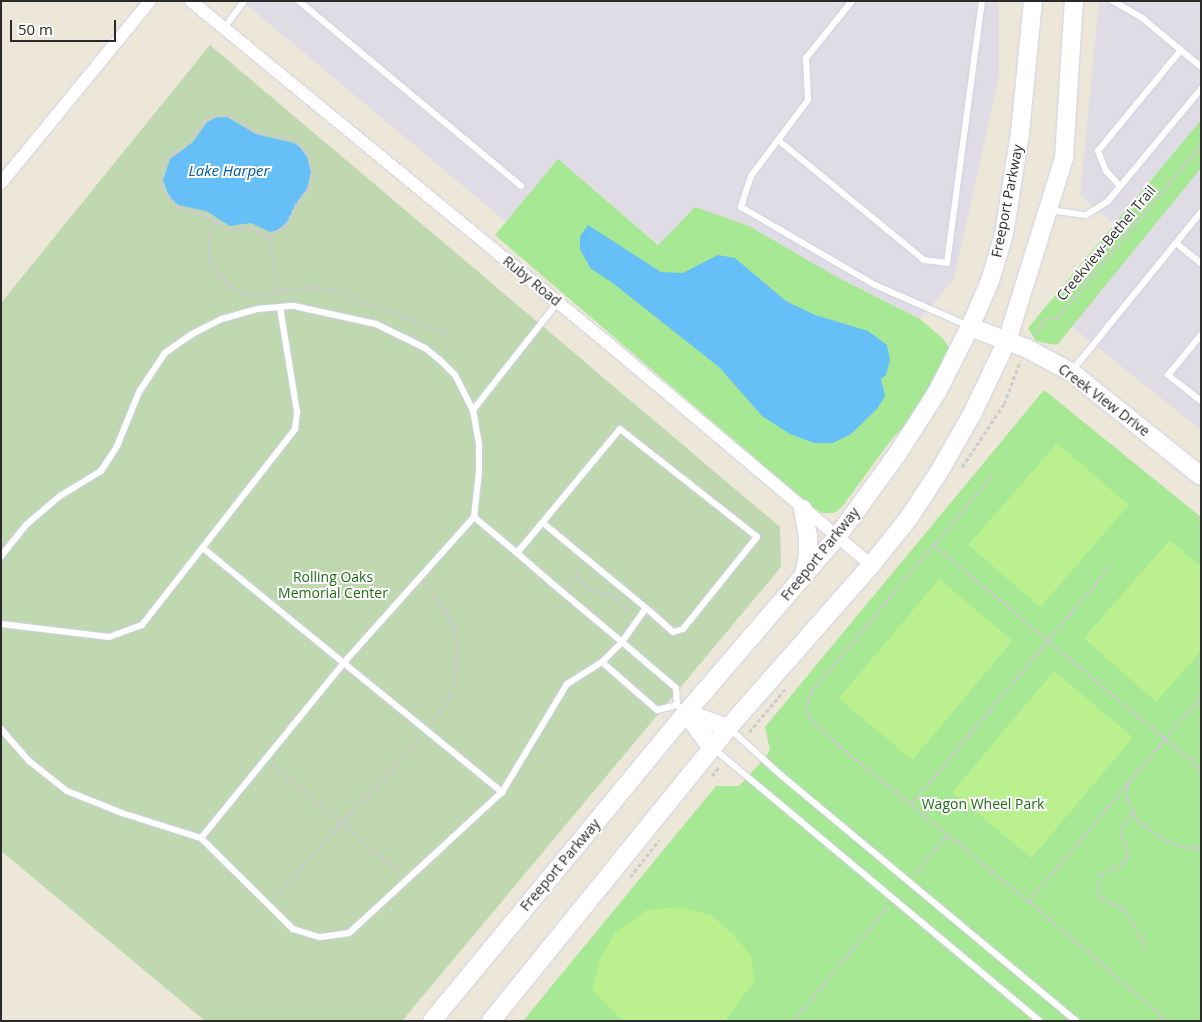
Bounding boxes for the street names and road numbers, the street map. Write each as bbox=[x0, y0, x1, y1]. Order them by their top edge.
street label: Freeport Parkway bbox=[988, 143, 1026, 259]
street label: Creekview-Bethel Trail bbox=[1053, 182, 1159, 304]
street label: Ruby Road bbox=[500, 252, 564, 310]
street label: Creek View Drive bbox=[1055, 360, 1153, 440]
street label: Freeport Parkway bbox=[777, 504, 863, 604]
street label: Freeport Parkway bbox=[517, 816, 603, 914]

